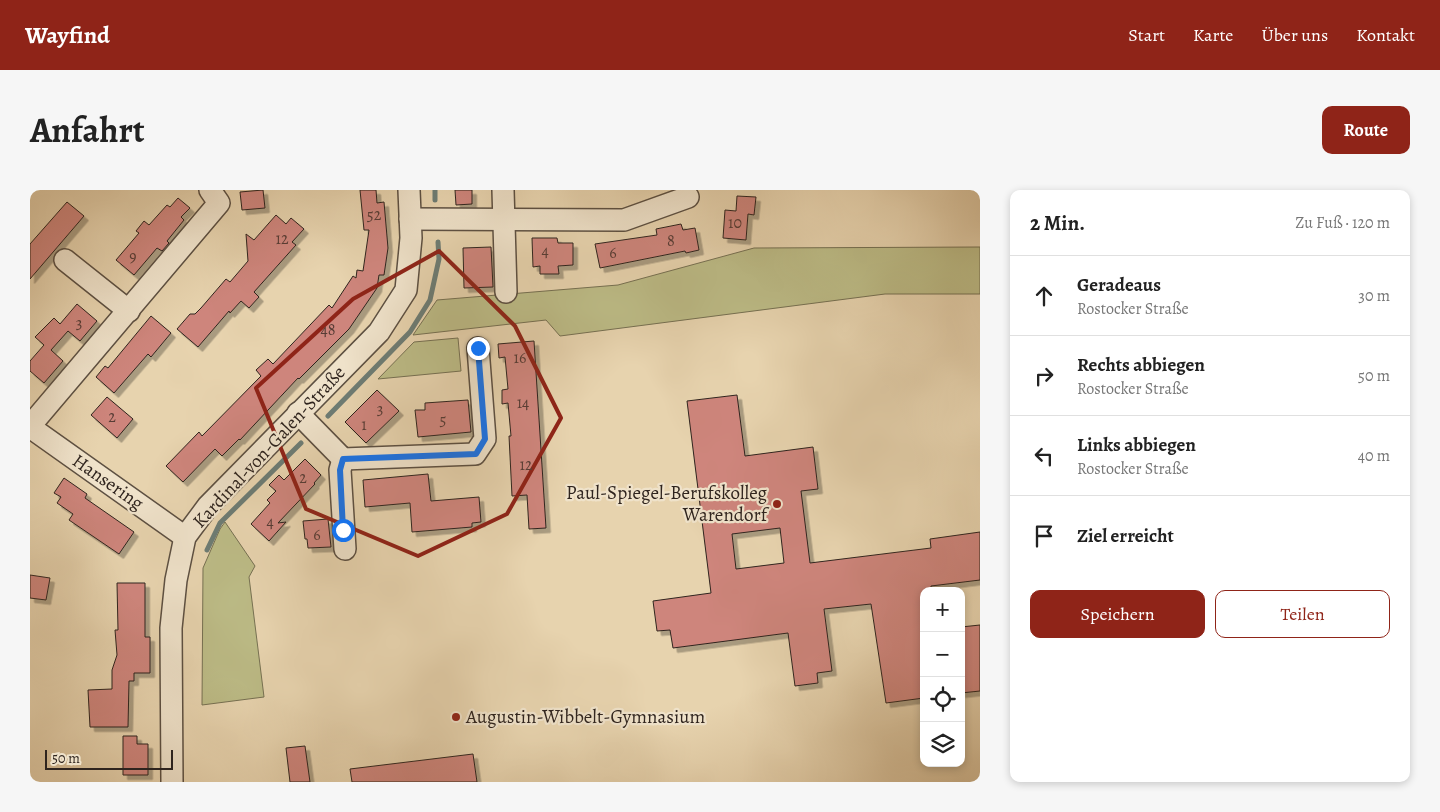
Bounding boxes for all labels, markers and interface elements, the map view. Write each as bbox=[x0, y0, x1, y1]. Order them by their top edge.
text: Wayfind bbox=[25, 19, 110, 51]
text: Start bbox=[1128, 23, 1165, 47]
text: Karte bbox=[1193, 23, 1233, 47]
text: Über uns bbox=[1261, 23, 1328, 47]
text: Kontakt bbox=[1356, 23, 1415, 47]
text: Anfahrt bbox=[30, 106, 145, 154]
button: Route bbox=[1322, 106, 1410, 154]
house number: 52 bbox=[367, 204, 382, 226]
text: 2 Min. bbox=[1030, 209, 1085, 237]
house number: 10 bbox=[728, 212, 742, 234]
text: Zu Fuß · 120 m bbox=[1295, 212, 1390, 234]
house number: 12 bbox=[275, 228, 289, 250]
house number: 8 bbox=[667, 230, 675, 252]
house number: 4 bbox=[541, 240, 549, 262]
house number: 6 bbox=[609, 242, 617, 264]
house number: 9 bbox=[129, 246, 137, 268]
text: Geradeaus bbox=[1077, 272, 1161, 298]
icon: ahead bbox=[1030, 282, 1058, 310]
text: 30 m bbox=[1358, 285, 1390, 307]
text: Rostocker Straße bbox=[1077, 298, 1189, 320]
house number: 3 bbox=[76, 312, 82, 334]
house number: 48 bbox=[320, 319, 336, 341]
route end bbox=[467, 337, 490, 360]
house number: 16 bbox=[514, 347, 526, 369]
text: Rechts abbiegen bbox=[1077, 352, 1205, 378]
street label: Kardinal-von-Galen-Straße bbox=[187, 360, 351, 534]
icon: right bbox=[1030, 362, 1058, 390]
text: 50 m bbox=[1358, 365, 1390, 387]
text: Rostocker Straße bbox=[1077, 378, 1189, 400]
house number: 14 bbox=[517, 392, 529, 414]
house number: 3 bbox=[377, 398, 383, 420]
house number: 2 bbox=[108, 406, 116, 428]
house number: 5 bbox=[440, 409, 447, 431]
house number: 1 bbox=[361, 414, 367, 436]
text: Links abbiegen bbox=[1077, 432, 1196, 458]
icon: left bbox=[1030, 442, 1058, 470]
text: 40 m bbox=[1358, 445, 1390, 467]
street label: Hansering bbox=[67, 448, 149, 516]
house number: 12 bbox=[519, 454, 533, 476]
text: Rostocker Straße bbox=[1077, 458, 1189, 480]
house number: 2 bbox=[299, 467, 307, 489]
place label: Paul-Spiegel-Berufskolleg Warendorf bbox=[566, 480, 770, 528]
marker: Paul-Spiegel-Berufskolleg Warendorf bbox=[771, 498, 783, 510]
house number: 4 bbox=[266, 511, 274, 533]
route start bbox=[332, 519, 355, 542]
icon: arrive bbox=[1030, 522, 1058, 550]
text: Ziel erreicht bbox=[1077, 523, 1174, 549]
house number: 6 bbox=[313, 524, 321, 546]
map controls bbox=[920, 587, 965, 767]
button: + bbox=[920, 587, 965, 632]
button: Speichern bbox=[1030, 590, 1205, 638]
button: Teilen bbox=[1215, 590, 1390, 638]
button: − bbox=[920, 632, 965, 677]
button: locate bbox=[920, 677, 965, 722]
place label: Augustin-Wibbelt-Gymnasium bbox=[465, 704, 706, 730]
marker: Augustin-Wibbelt-Gymnasium bbox=[450, 711, 462, 723]
button: layers bbox=[920, 722, 965, 767]
scale bar bbox=[45, 747, 172, 770]
text: 50 m bbox=[52, 749, 80, 768]

